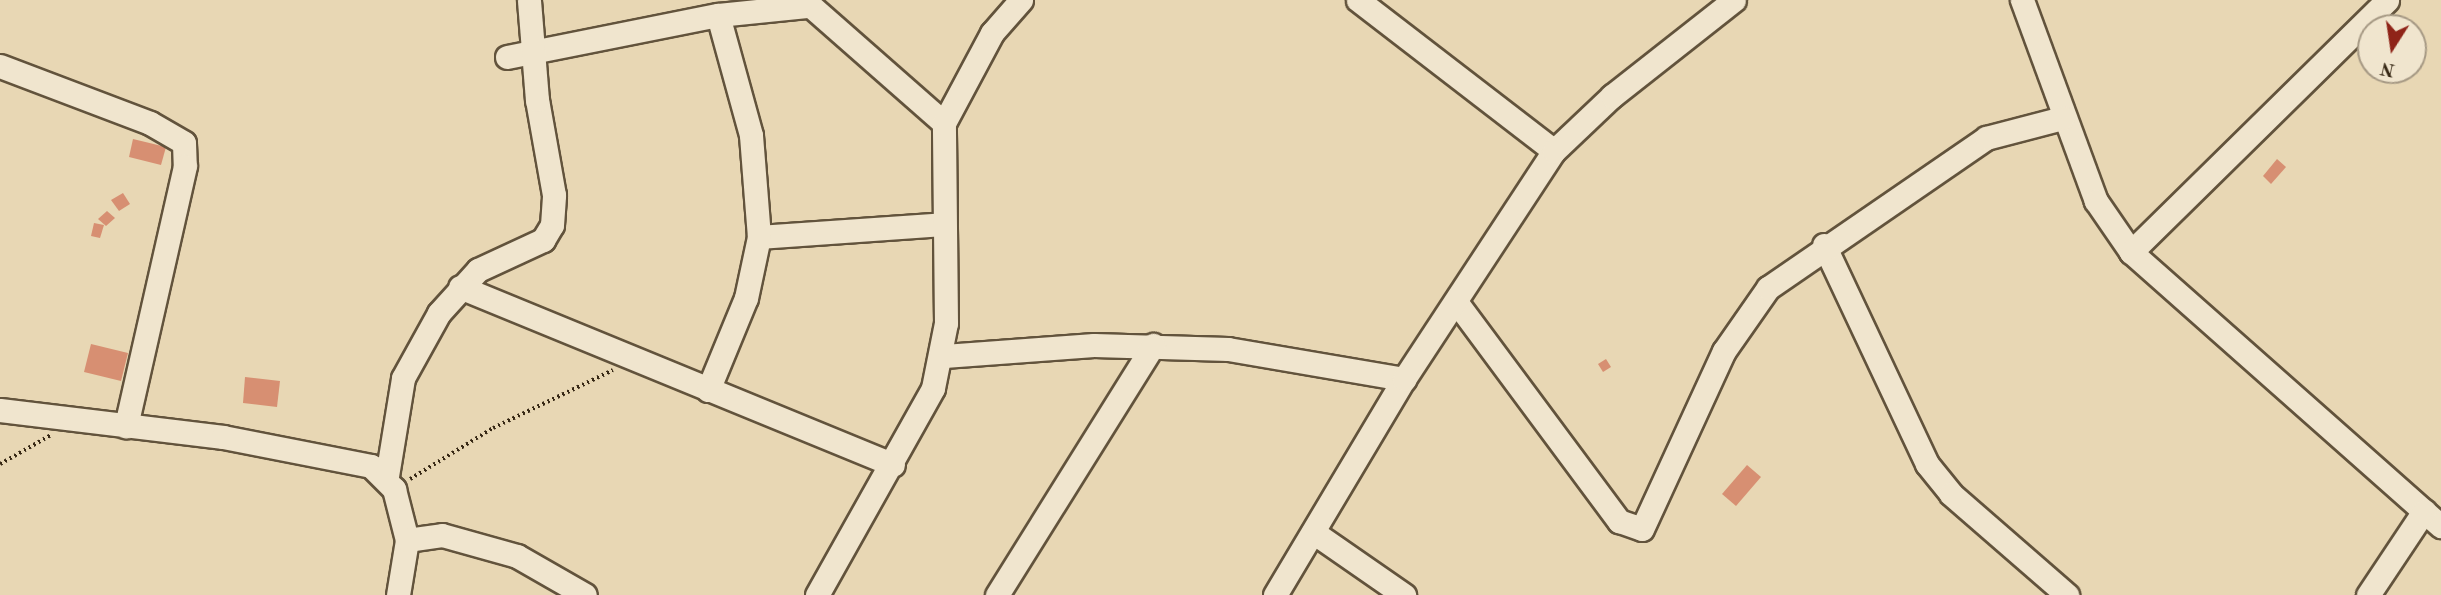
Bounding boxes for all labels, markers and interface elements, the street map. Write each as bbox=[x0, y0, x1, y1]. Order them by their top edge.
north arrow bbox=[2357, 14, 2427, 84]
text: N bbox=[2379, 57, 2397, 79]

